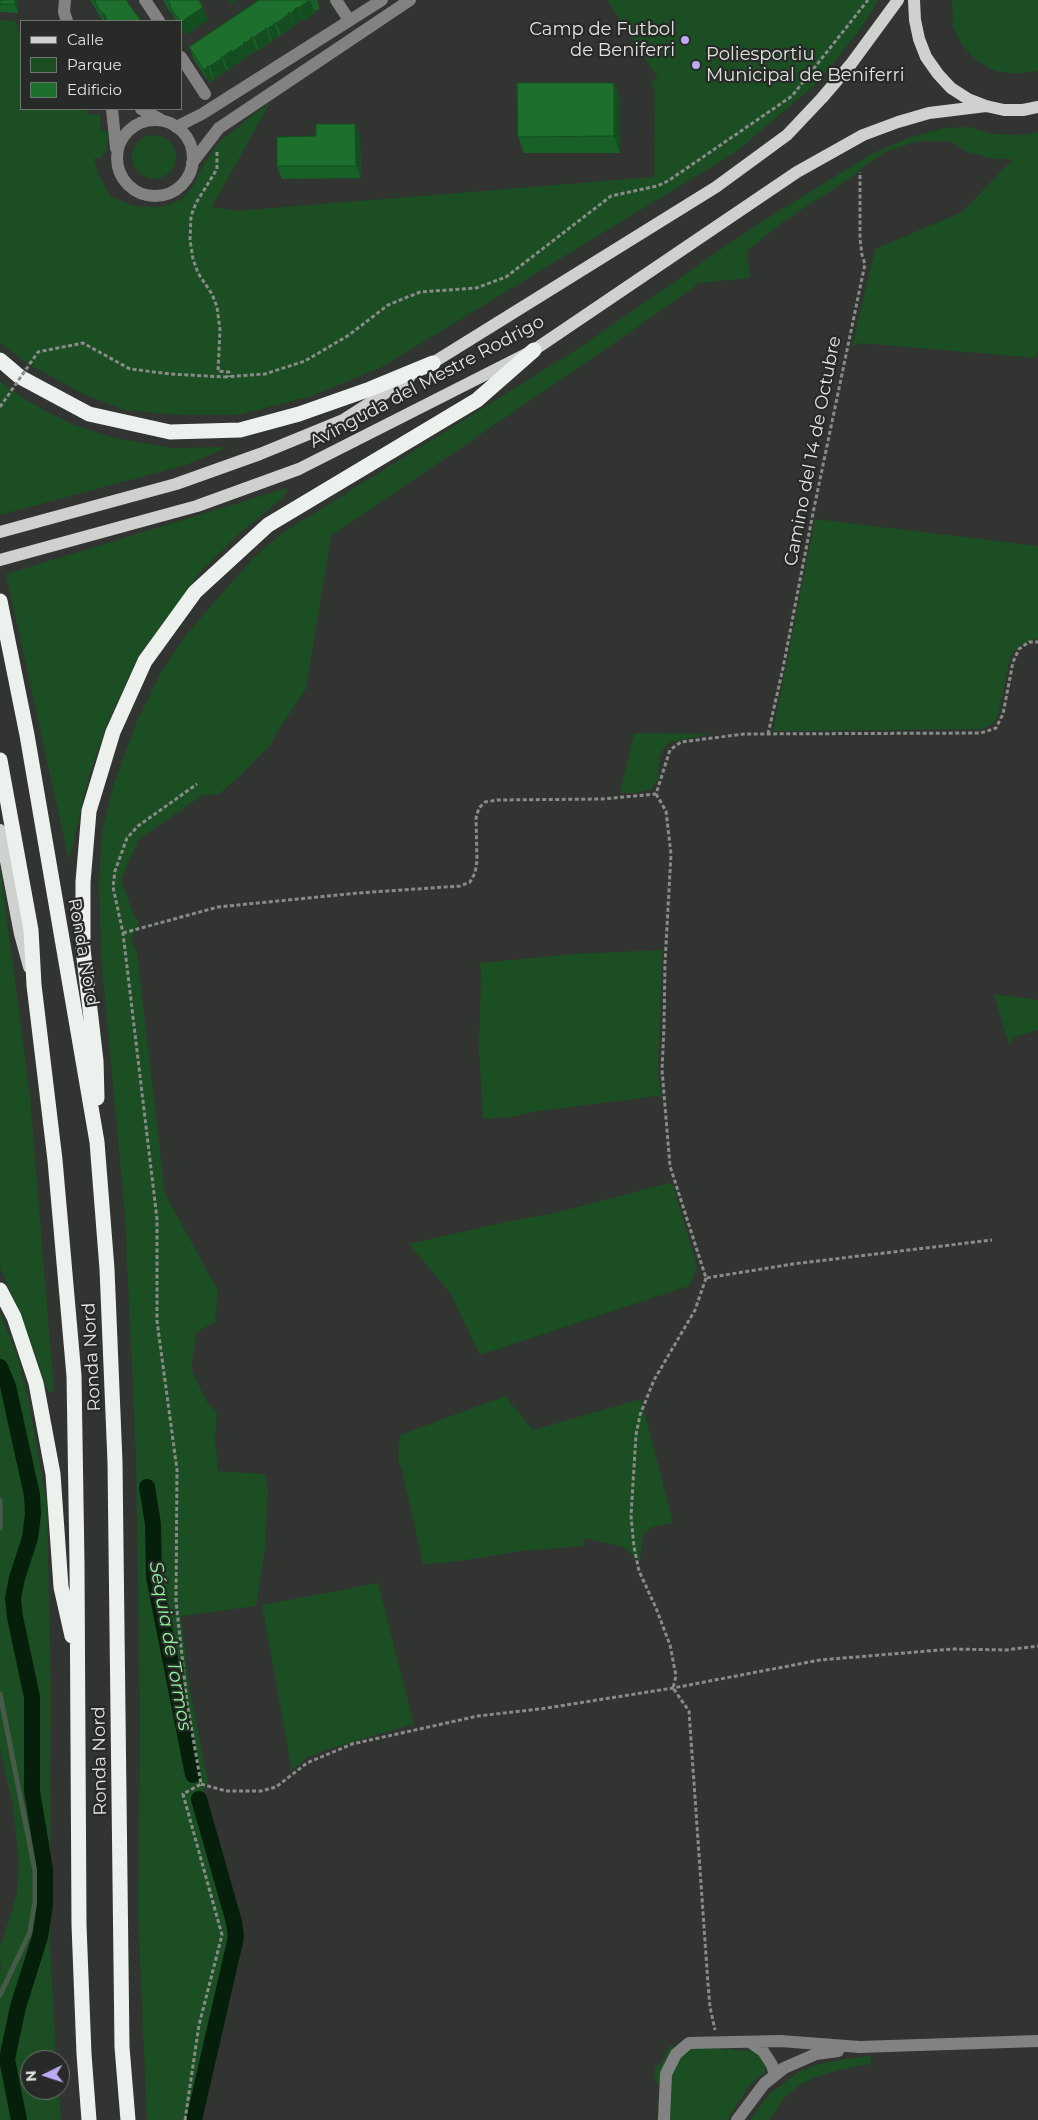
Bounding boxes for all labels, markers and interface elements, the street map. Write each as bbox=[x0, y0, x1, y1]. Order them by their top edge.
place label: Camp de Futbol de Beniferri bbox=[529, 19, 675, 62]
legend bbox=[20, 20, 182, 110]
text: Calle bbox=[67, 30, 104, 49]
marker: Camp de Futbol de Beniferri bbox=[679, 34, 691, 46]
place label: Poliesportiu Municipal de Beniferri bbox=[706, 44, 905, 86]
text: Parque bbox=[67, 55, 122, 74]
marker: Poliesportiu Municipal de Beniferri bbox=[690, 59, 702, 71]
text: Edificio bbox=[67, 80, 122, 99]
street label: Avinguda del Mestre Rodrigo bbox=[306, 311, 548, 453]
street label: Camino del 14 de Octubre bbox=[780, 334, 846, 568]
street label: Ronda Nord bbox=[63, 896, 103, 1008]
street label: Ronda Nord bbox=[78, 1302, 106, 1412]
water label: Séquia de Tormos bbox=[144, 1559, 196, 1733]
street label: Ronda Nord bbox=[88, 1706, 112, 1816]
north arrow bbox=[20, 2050, 70, 2100]
text: N bbox=[22, 2070, 40, 2082]

